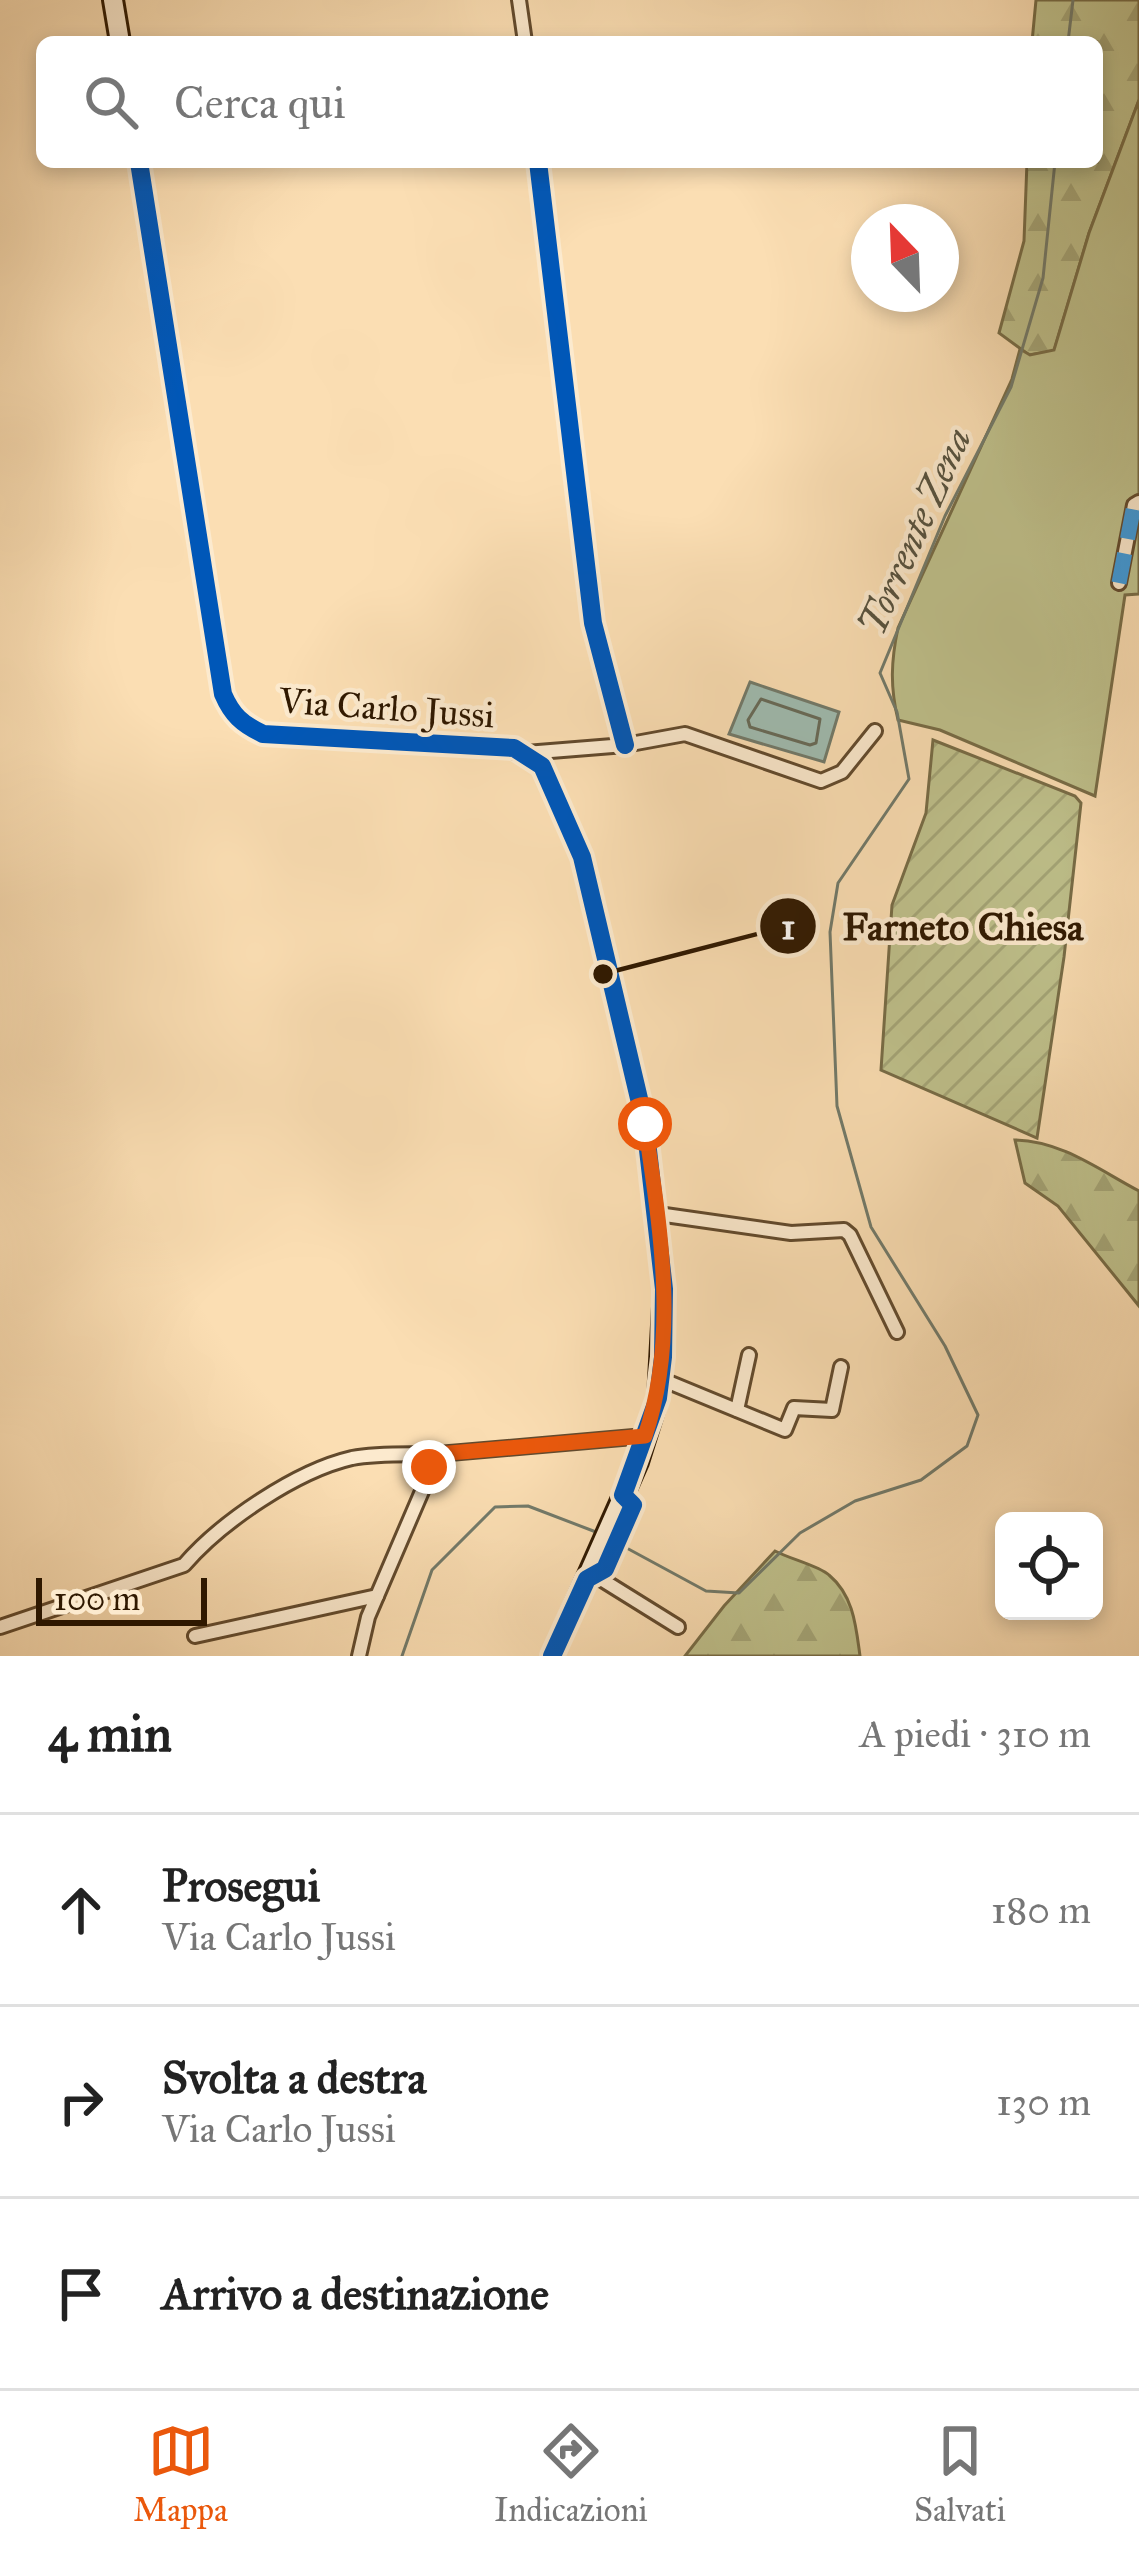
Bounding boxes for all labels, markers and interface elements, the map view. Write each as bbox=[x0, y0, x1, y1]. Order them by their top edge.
search box bbox=[36, 36, 1103, 168]
icon: search bbox=[78, 69, 144, 135]
text: Cerca qui bbox=[174, 75, 346, 130]
north arrow bbox=[851, 204, 959, 312]
water label: Torrente Zena bbox=[848, 420, 982, 643]
street label: Via Carlo Jussi bbox=[277, 678, 496, 737]
callout: Farneto Chiesa bbox=[758, 889, 1107, 964]
text: Farneto Chiesa bbox=[843, 903, 1085, 951]
text: 1 bbox=[781, 905, 795, 949]
route start bbox=[618, 1097, 672, 1151]
route end bbox=[402, 1440, 456, 1494]
map controls bbox=[995, 1512, 1103, 1620]
button: locate bbox=[995, 1512, 1103, 1620]
scale bar bbox=[36, 1572, 207, 1625]
text: 100 m bbox=[54, 1579, 140, 1619]
text: 4 min bbox=[48, 1703, 172, 1765]
text: A piedi · 310 m bbox=[860, 1710, 1091, 1758]
text: Prosegui bbox=[162, 1858, 320, 1913]
icon: ahead bbox=[48, 1877, 114, 1943]
text: 180 m bbox=[991, 1886, 1091, 1934]
text: Via Carlo Jussi bbox=[162, 1913, 396, 1961]
text: Svolta a destra bbox=[162, 2050, 426, 2105]
icon: right bbox=[48, 2069, 114, 2135]
text: 130 m bbox=[996, 2078, 1091, 2126]
text: Via Carlo Jussi bbox=[162, 2105, 396, 2153]
icon: arrive bbox=[48, 2261, 114, 2327]
text: Arrivo a destinazione bbox=[162, 2266, 549, 2321]
tab: Mappa bbox=[133, 2418, 228, 2530]
tab: Indicazioni bbox=[494, 2418, 648, 2530]
tab: Salvati bbox=[914, 2418, 1006, 2530]

